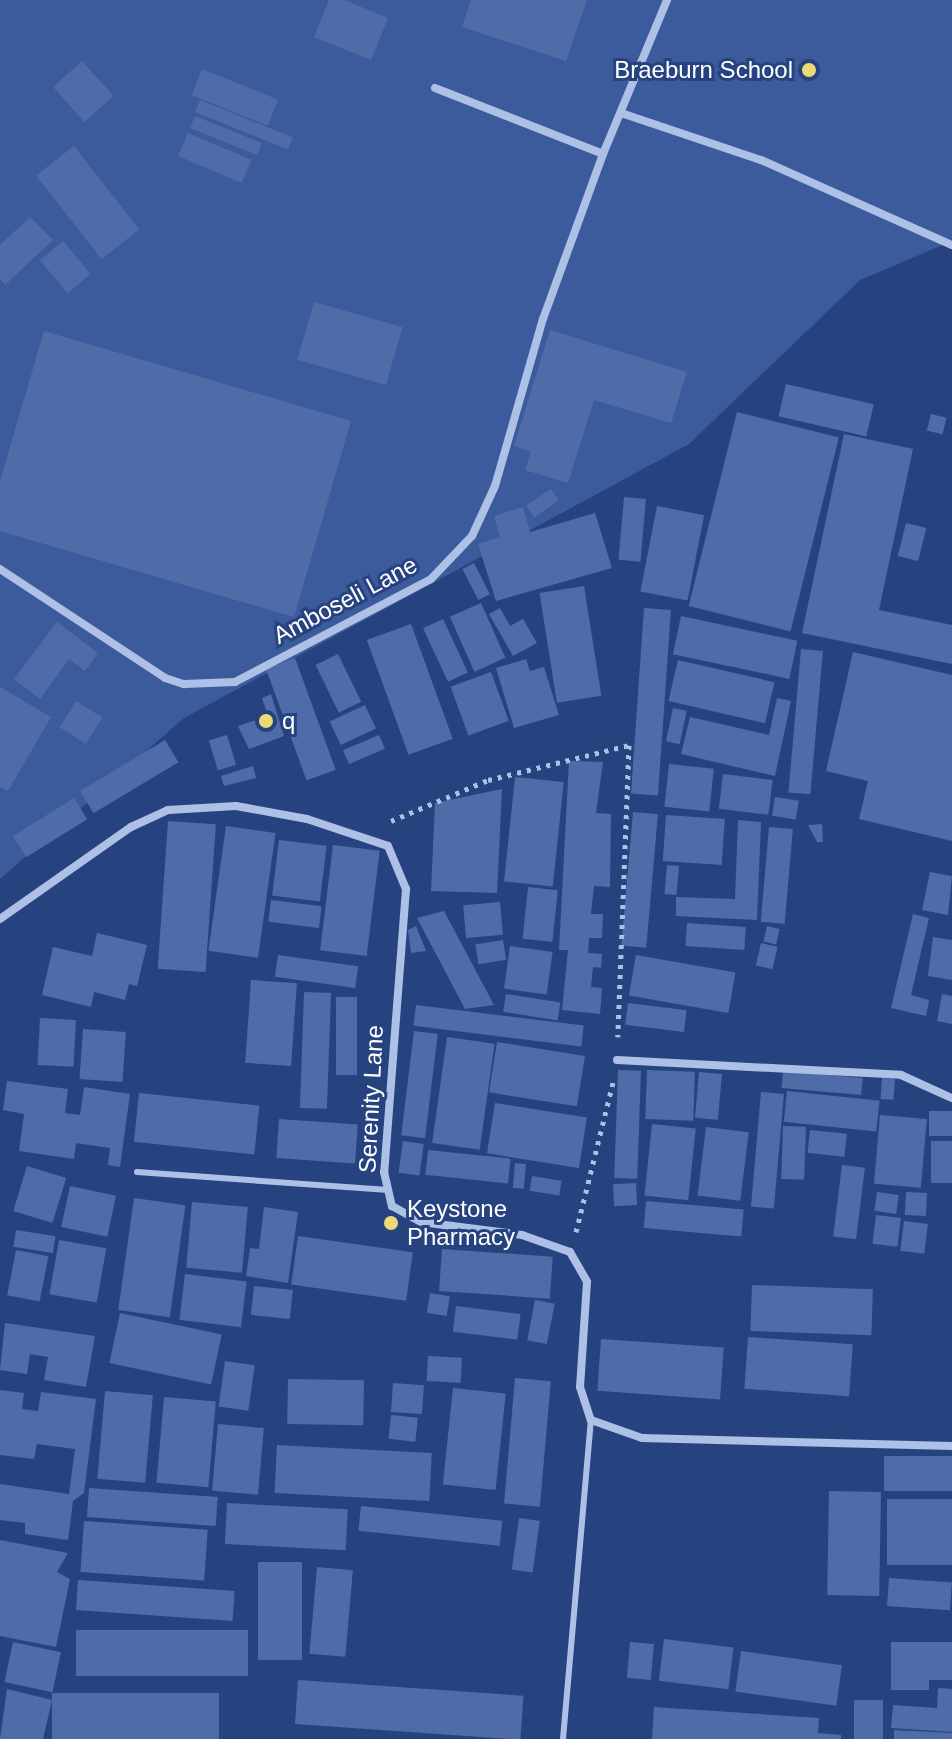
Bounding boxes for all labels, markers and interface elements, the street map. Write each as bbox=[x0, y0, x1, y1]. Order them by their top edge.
place label: Braeburn School bbox=[614, 56, 793, 84]
marker: Braeburn School bbox=[800, 61, 818, 79]
street label: Amboseli Lane bbox=[268, 550, 422, 650]
place label: q bbox=[282, 707, 295, 735]
marker: q bbox=[257, 712, 275, 730]
street label: Serenity Lane bbox=[353, 1024, 389, 1174]
place label: Keystone Pharmacy bbox=[407, 1195, 515, 1251]
marker: Keystone Pharmacy bbox=[382, 1214, 400, 1232]

